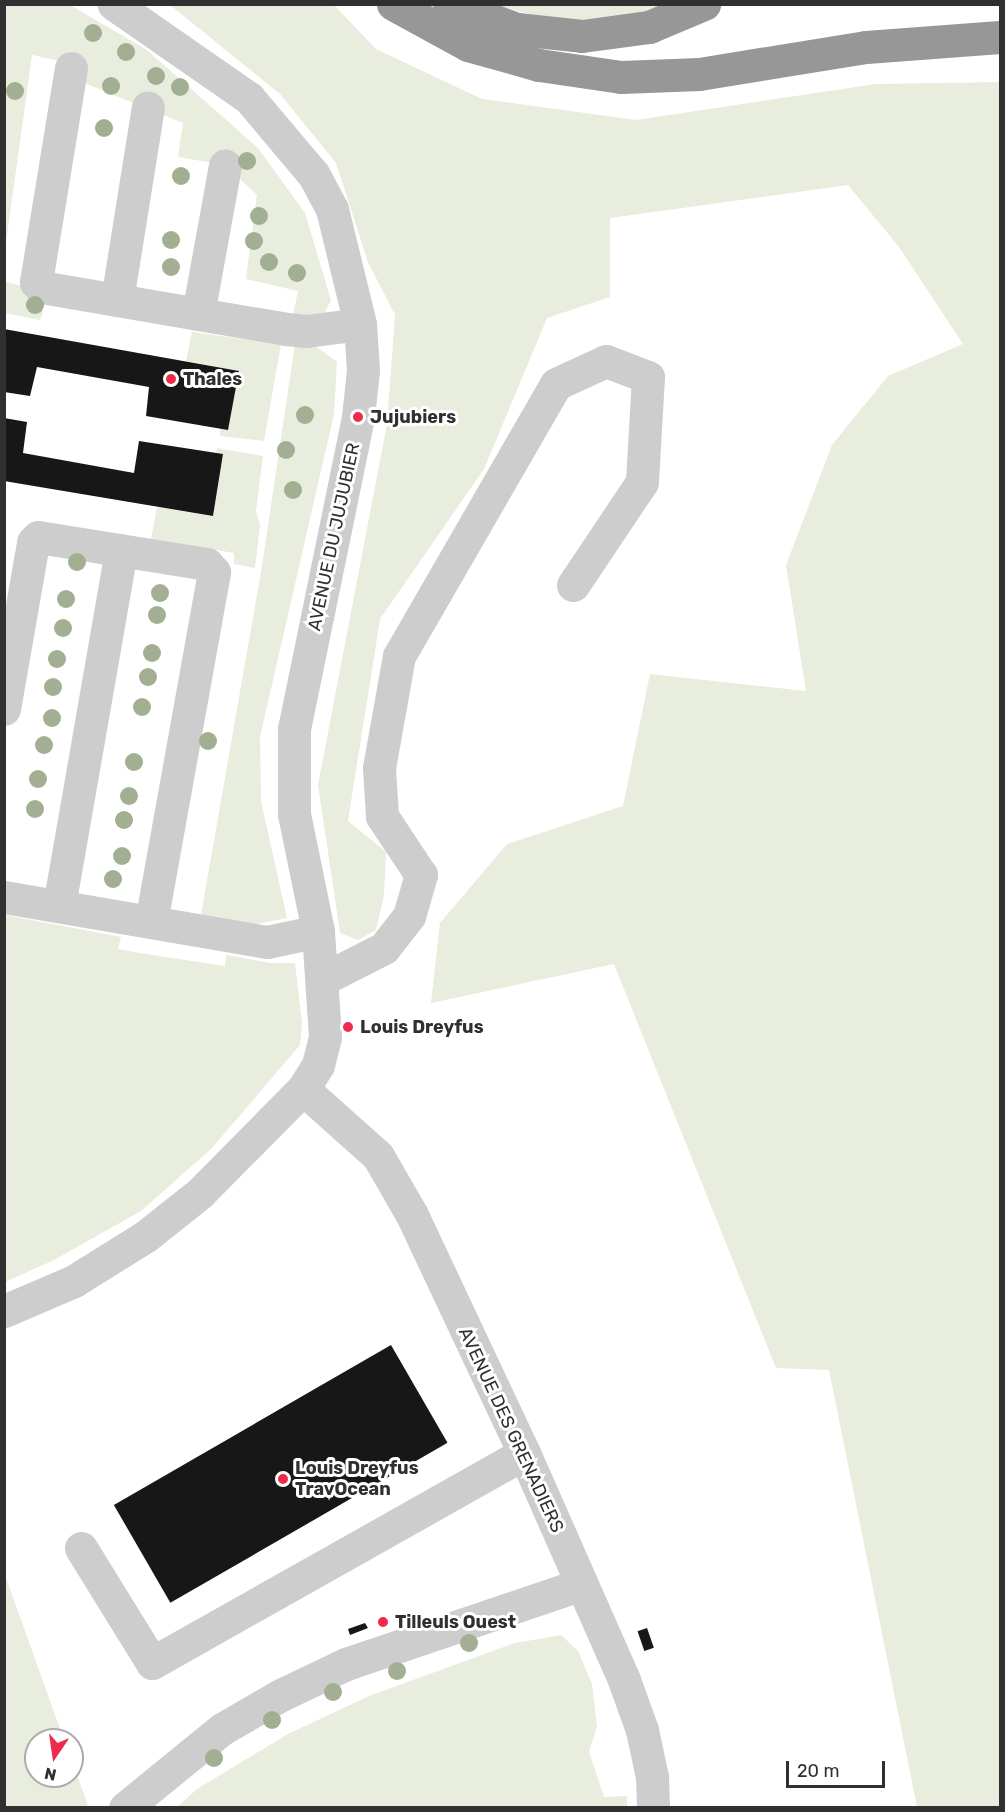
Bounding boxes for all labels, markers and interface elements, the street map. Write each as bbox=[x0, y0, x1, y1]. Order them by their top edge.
place label: Thales bbox=[183, 368, 242, 390]
marker: Thales bbox=[164, 372, 178, 386]
place label: Jujubiers bbox=[370, 406, 456, 428]
marker: Jujubiers bbox=[351, 410, 365, 424]
street label: AVENUE DU JUJUBIER bbox=[304, 441, 364, 633]
place label: Louis Dreyfus bbox=[360, 1016, 484, 1038]
marker: Louis Dreyfus bbox=[341, 1020, 355, 1034]
street label: AVENUE DES GRENADIERS bbox=[454, 1324, 568, 1536]
place label: Louis Dreyfus TravOcean bbox=[295, 1458, 419, 1500]
marker: Louis Dreyfus TravOcean bbox=[276, 1472, 290, 1486]
place label: Tilleuls Ouest bbox=[395, 1611, 516, 1633]
marker: Tilleuls Ouest bbox=[376, 1615, 390, 1629]
north arrow bbox=[24, 1728, 84, 1788]
scale bar bbox=[789, 1749, 888, 1787]
text: 20 m bbox=[797, 1760, 839, 1782]
text: N bbox=[43, 1764, 58, 1785]

